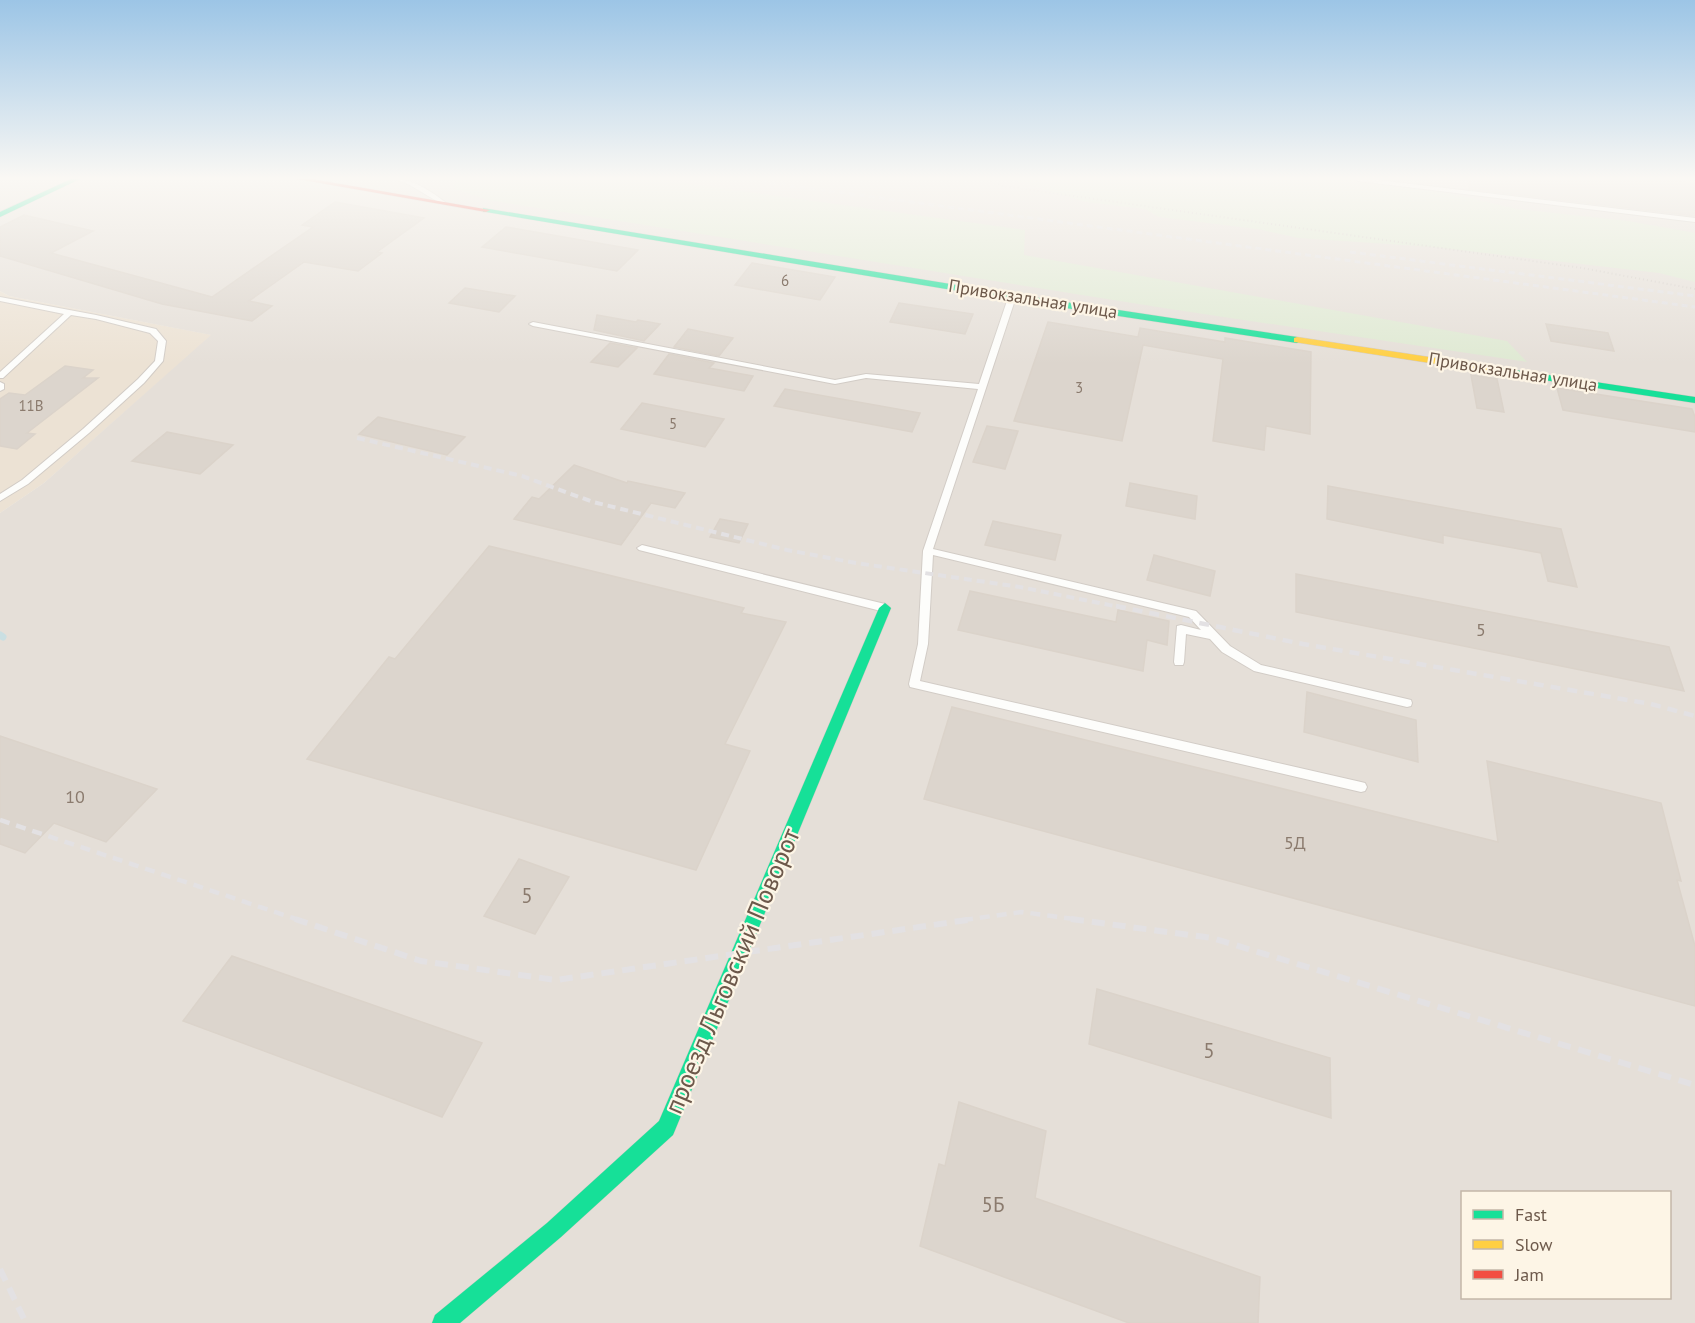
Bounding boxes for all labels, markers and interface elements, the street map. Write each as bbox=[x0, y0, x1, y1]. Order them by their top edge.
house number: 6 bbox=[781, 271, 789, 290]
street label: Привокзальная улица bbox=[947, 274, 1119, 323]
street label: Привокзальная улица bbox=[1427, 347, 1599, 396]
house number: 3 bbox=[1075, 378, 1083, 397]
house number: 11В bbox=[18, 396, 44, 415]
house number: 5 bbox=[669, 414, 677, 433]
house number: 5 bbox=[1476, 618, 1486, 641]
house number: 10 bbox=[65, 785, 85, 808]
street label: проезд Льговский Поворот bbox=[656, 822, 807, 1119]
house number: 5Д bbox=[1284, 831, 1306, 854]
house number: 5 bbox=[521, 882, 533, 909]
house number: 5 bbox=[1203, 1037, 1215, 1064]
house number: 5Б bbox=[982, 1191, 1005, 1218]
legend bbox=[1461, 1191, 1671, 1299]
text: Fast bbox=[1515, 1203, 1547, 1226]
text: Slow bbox=[1515, 1233, 1553, 1256]
text: Jam bbox=[1514, 1263, 1544, 1286]

